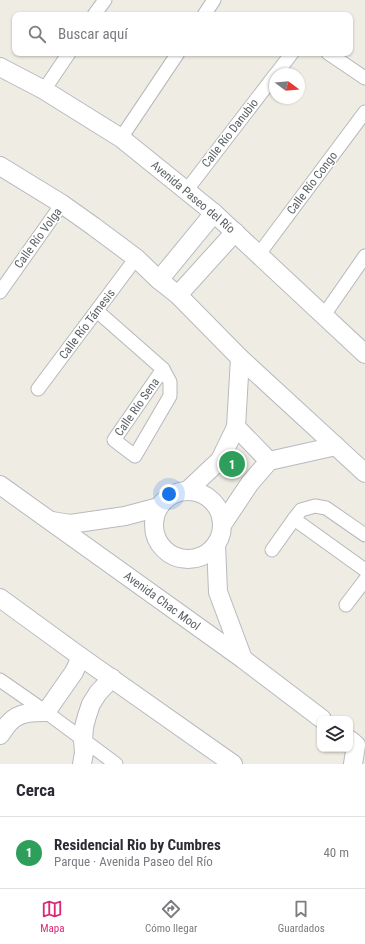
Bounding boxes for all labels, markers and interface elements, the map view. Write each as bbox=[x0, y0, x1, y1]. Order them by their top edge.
search box bbox=[12, 12, 353, 56]
icon: search bbox=[26, 23, 48, 45]
text: Buscar aquí bbox=[58, 25, 128, 43]
north arrow bbox=[269, 68, 305, 104]
street label: Calle Río Danubio bbox=[199, 96, 261, 170]
street label: Calle Río Congo bbox=[284, 149, 340, 217]
street label: Avenida Paseo del Río bbox=[148, 158, 238, 236]
street label: Calle Río Volga bbox=[11, 205, 65, 271]
street label: Calle Río Támesis bbox=[56, 286, 118, 362]
street label: Calle Río Sena bbox=[112, 375, 162, 439]
pin: 1 bbox=[219, 449, 245, 479]
your location bbox=[159, 484, 179, 504]
street label: Avenida Chac Mool bbox=[121, 569, 203, 633]
map controls bbox=[317, 716, 353, 752]
button: layers bbox=[317, 716, 353, 752]
text: Cerca bbox=[16, 780, 55, 800]
text: Residencial Rio by Cumbres bbox=[54, 836, 221, 854]
text: 1 bbox=[26, 845, 32, 860]
text: 40 m bbox=[323, 845, 349, 860]
text: Parque · Avenida Paseo del Río bbox=[54, 854, 213, 869]
tab: Mapa bbox=[40, 898, 65, 935]
tab: Cómo llegar bbox=[145, 898, 197, 935]
tab: Guardados bbox=[278, 898, 325, 935]

